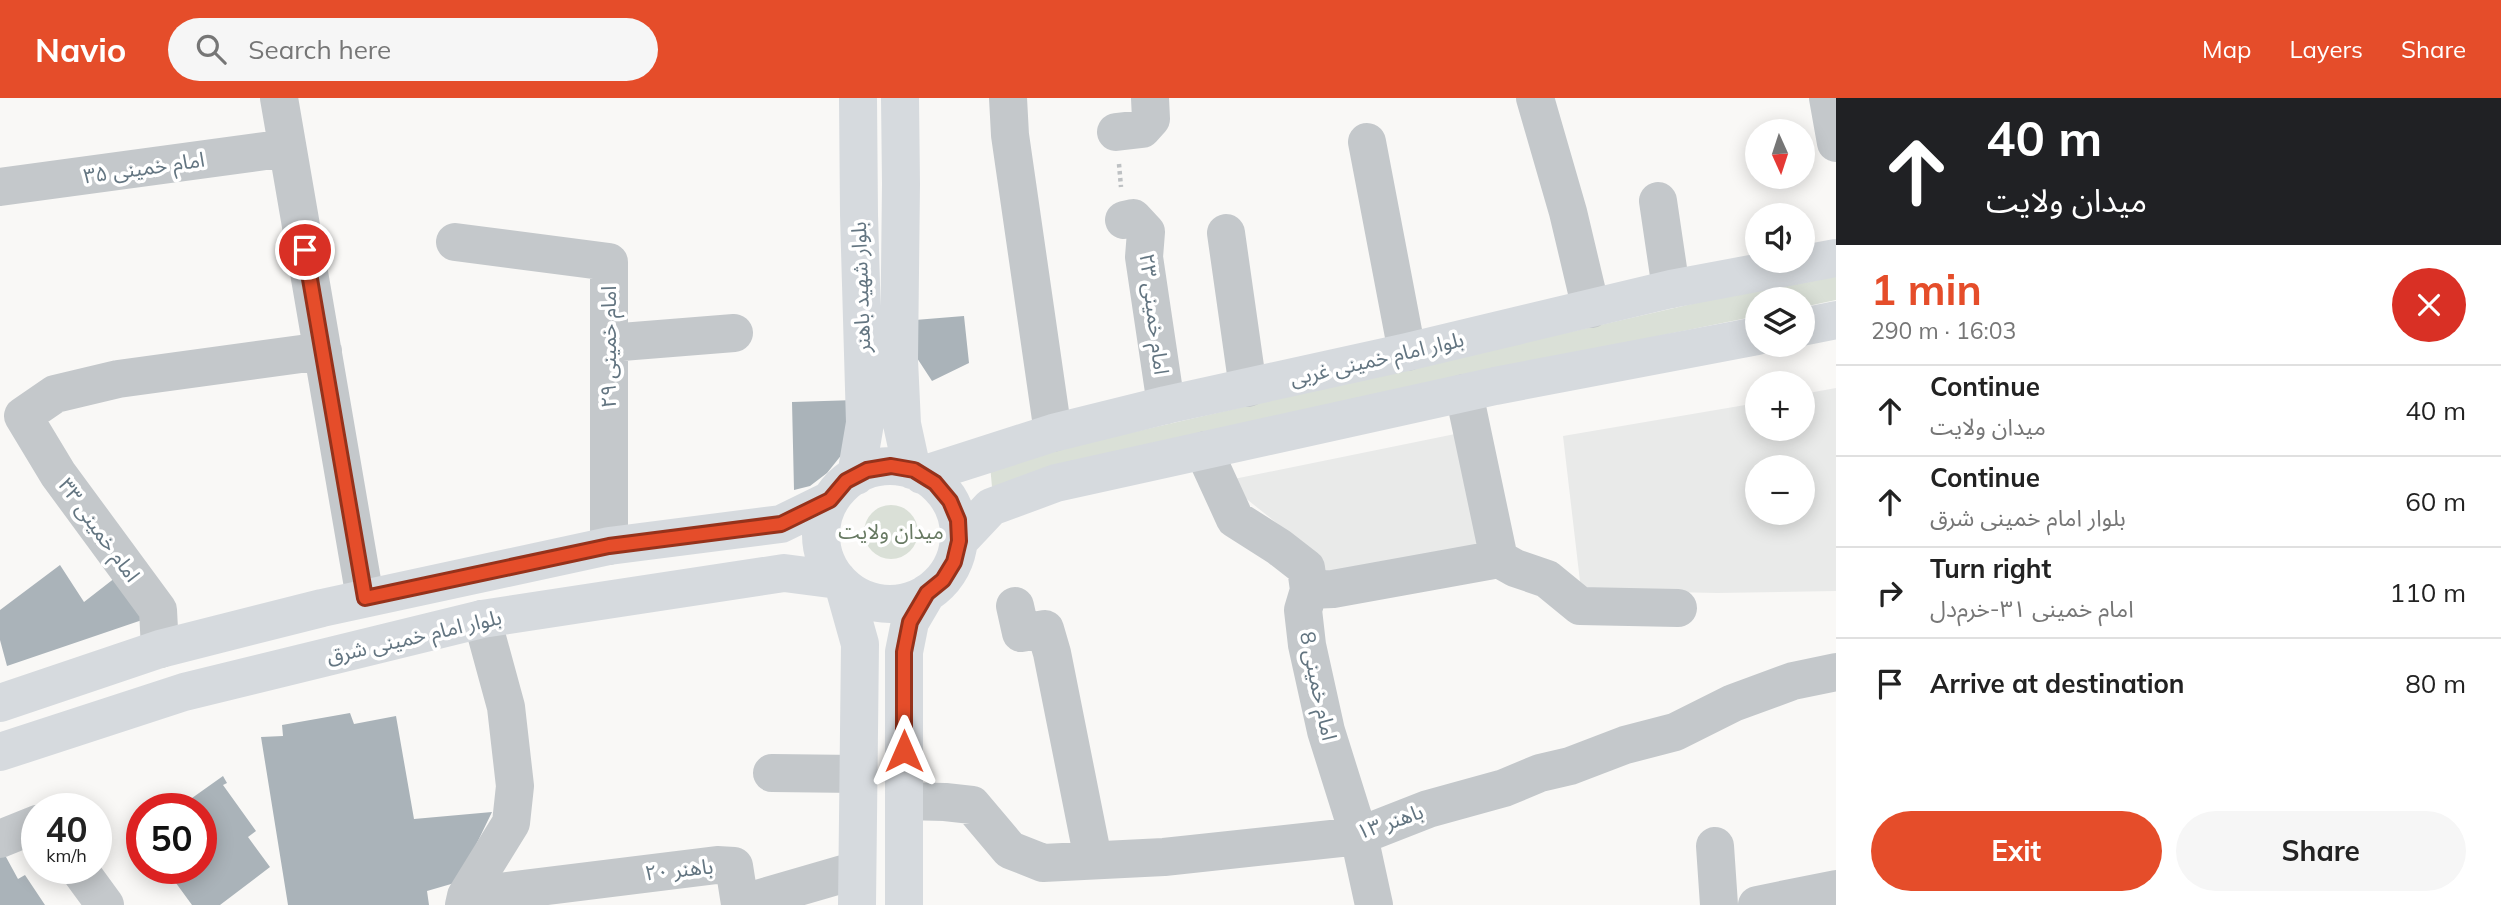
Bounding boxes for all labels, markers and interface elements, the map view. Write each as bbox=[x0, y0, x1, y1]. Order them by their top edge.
search box bbox=[168, 18, 658, 81]
text: Navio bbox=[35, 29, 126, 70]
icon: search bbox=[192, 30, 230, 68]
text: Search here bbox=[248, 33, 391, 66]
text: Map bbox=[2202, 34, 2251, 64]
text: Layers bbox=[2289, 34, 2363, 64]
text: Share bbox=[2401, 34, 2466, 64]
text: 40 m bbox=[1986, 107, 2102, 168]
north arrow bbox=[1745, 119, 1815, 189]
map controls bbox=[1745, 119, 1815, 525]
icon: ahead bbox=[1871, 126, 1962, 217]
street label: امام خمینی ۳۵ bbox=[81, 146, 207, 192]
text: میدان ولایت bbox=[1986, 180, 2147, 220]
button: sound bbox=[1745, 203, 1815, 273]
pin bbox=[275, 220, 335, 280]
street label: بلوار شهید باهنر bbox=[845, 221, 875, 354]
icon: arrive bbox=[286, 231, 324, 269]
street label: امام خمینی ۲۳ bbox=[1131, 252, 1175, 377]
text: 1 min bbox=[1871, 263, 1982, 316]
button: close bbox=[2392, 268, 2466, 342]
street label: امام خمینی ۲۹ bbox=[595, 286, 625, 408]
button: layers bbox=[1745, 287, 1815, 357]
text: 290 m · 16:03 bbox=[1871, 316, 2016, 345]
street label: بلوار امام خمینی غربی bbox=[1287, 325, 1467, 395]
text: Continue bbox=[1930, 370, 2040, 403]
button: + bbox=[1745, 371, 1815, 441]
icon: ahead bbox=[1871, 392, 1909, 430]
text: 40 m bbox=[2405, 394, 2466, 427]
text: میدان ولایت bbox=[1930, 412, 2046, 441]
button: − bbox=[1745, 455, 1815, 525]
text: Continue bbox=[1930, 461, 2040, 494]
street label: امام خمینی ۳۳ bbox=[50, 472, 146, 589]
icon: ahead bbox=[1871, 483, 1909, 521]
text: 60 m bbox=[2405, 485, 2466, 518]
text: بلوار امام خمینی شرق bbox=[1930, 503, 2126, 532]
park label: میدان ولایت bbox=[838, 518, 944, 544]
text: Turn right bbox=[1930, 552, 2051, 585]
icon: right bbox=[1871, 574, 1909, 612]
text: 110 m bbox=[2390, 576, 2466, 609]
text: امام خمینی ۳۱-خرم‌دل bbox=[1930, 594, 2134, 623]
street label: بلوار امام خمینی شرق bbox=[324, 603, 505, 673]
street label: امام خمینی 8 bbox=[1291, 629, 1343, 744]
icon: arrive bbox=[1871, 665, 1909, 703]
text: Arrive at destination bbox=[1930, 667, 2185, 700]
text: 80 m bbox=[2405, 667, 2466, 700]
position arrow bbox=[867, 714, 941, 788]
speed limit sign: 50 bbox=[126, 793, 217, 884]
street label: باهنر ۱۳ bbox=[1353, 798, 1426, 845]
text: 40 bbox=[45, 807, 88, 851]
button: Exit bbox=[1871, 811, 2162, 891]
button: Share bbox=[2176, 811, 2466, 891]
text: km/h bbox=[46, 844, 87, 867]
street label: باهنر ۲۰ bbox=[643, 852, 714, 886]

